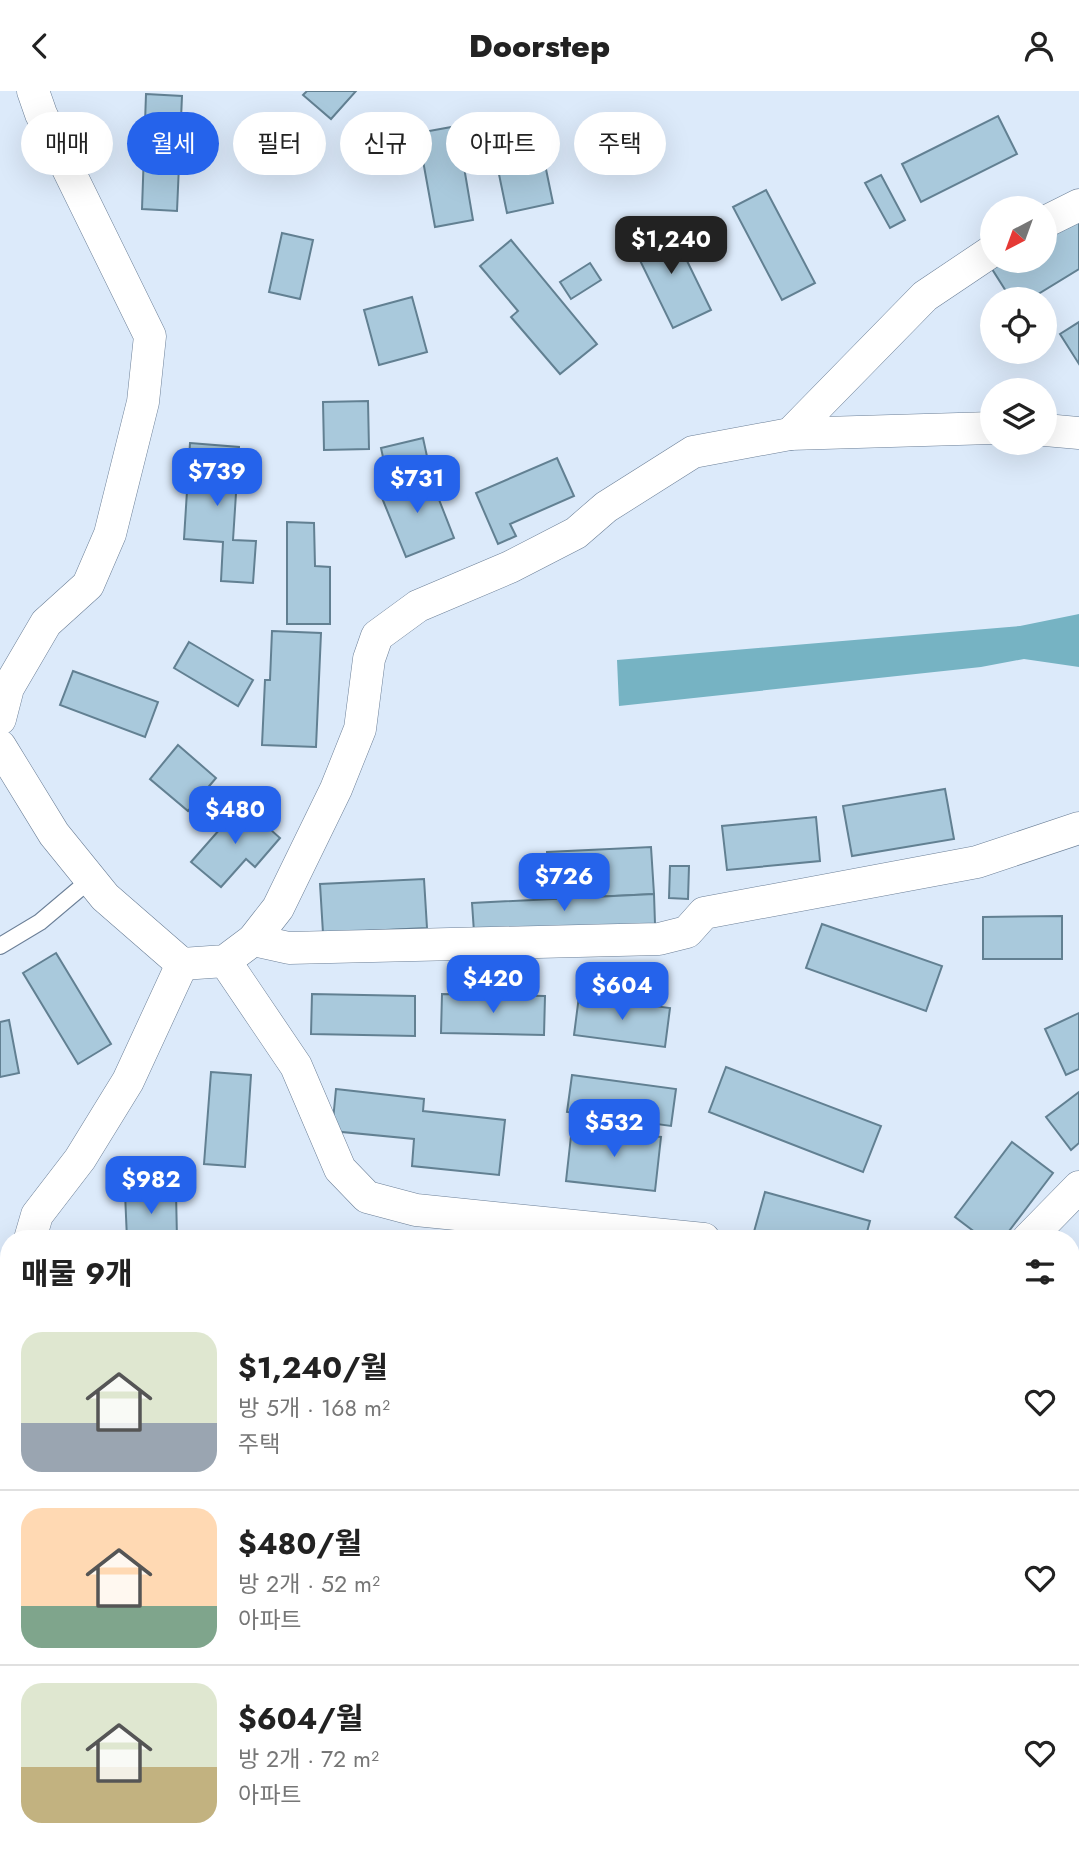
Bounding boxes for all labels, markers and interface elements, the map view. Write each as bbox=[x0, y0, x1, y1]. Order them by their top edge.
text: Doorstep bbox=[469, 23, 610, 69]
icon: back bbox=[21, 27, 59, 65]
icon: person bbox=[1020, 27, 1058, 65]
chip: 매매 bbox=[21, 112, 113, 175]
chip: 월세 bbox=[127, 112, 219, 175]
chip: 필터 bbox=[233, 112, 326, 175]
chip: 신규 bbox=[340, 112, 432, 175]
chip: 아파트 bbox=[446, 112, 560, 175]
chip: 주택 bbox=[574, 112, 666, 175]
north arrow bbox=[980, 196, 1057, 273]
map controls bbox=[980, 196, 1057, 455]
pin: $1,240 bbox=[614, 216, 728, 276]
text: $1,240 bbox=[631, 222, 711, 256]
button: locate bbox=[980, 287, 1057, 364]
button: layers bbox=[980, 378, 1057, 455]
pin: $739 bbox=[176, 449, 258, 508]
text: $739 bbox=[188, 454, 246, 488]
pin: $731 bbox=[376, 455, 458, 515]
text: $731 bbox=[390, 461, 444, 495]
pin: $480 bbox=[194, 787, 276, 846]
text: $480 bbox=[205, 792, 265, 826]
pin: $726 bbox=[523, 853, 605, 913]
text: $726 bbox=[535, 859, 593, 893]
pin: $420 bbox=[452, 955, 534, 1015]
text: $420 bbox=[463, 961, 523, 995]
pin: $604 bbox=[581, 963, 663, 1022]
text: $604 bbox=[592, 968, 652, 1002]
pin: $532 bbox=[573, 1100, 655, 1159]
text: $532 bbox=[585, 1105, 643, 1139]
pin: $982 bbox=[110, 1157, 192, 1216]
text: $982 bbox=[121, 1162, 181, 1196]
text: 매물 9개 bbox=[21, 1252, 133, 1295]
icon: filters bbox=[1021, 1253, 1059, 1291]
text: $1,240/월 bbox=[238, 1346, 388, 1389]
icon: home bbox=[77, 1360, 161, 1444]
icon: heart bbox=[1021, 1383, 1059, 1421]
text: 방 5개 · 168 m² bbox=[238, 1391, 390, 1425]
text: 주택 bbox=[238, 1427, 280, 1461]
text: $480/월 bbox=[238, 1522, 362, 1565]
icon: home bbox=[77, 1536, 161, 1620]
icon: heart bbox=[1021, 1559, 1059, 1597]
text: 방 2개 · 52 m² bbox=[238, 1567, 380, 1601]
text: 아파트 bbox=[238, 1603, 301, 1637]
text: $604/월 bbox=[238, 1697, 363, 1740]
icon: home bbox=[77, 1711, 161, 1795]
icon: heart bbox=[1021, 1734, 1059, 1772]
text: 방 2개 · 72 m² bbox=[238, 1742, 379, 1776]
text: 아파트 bbox=[238, 1778, 301, 1812]

